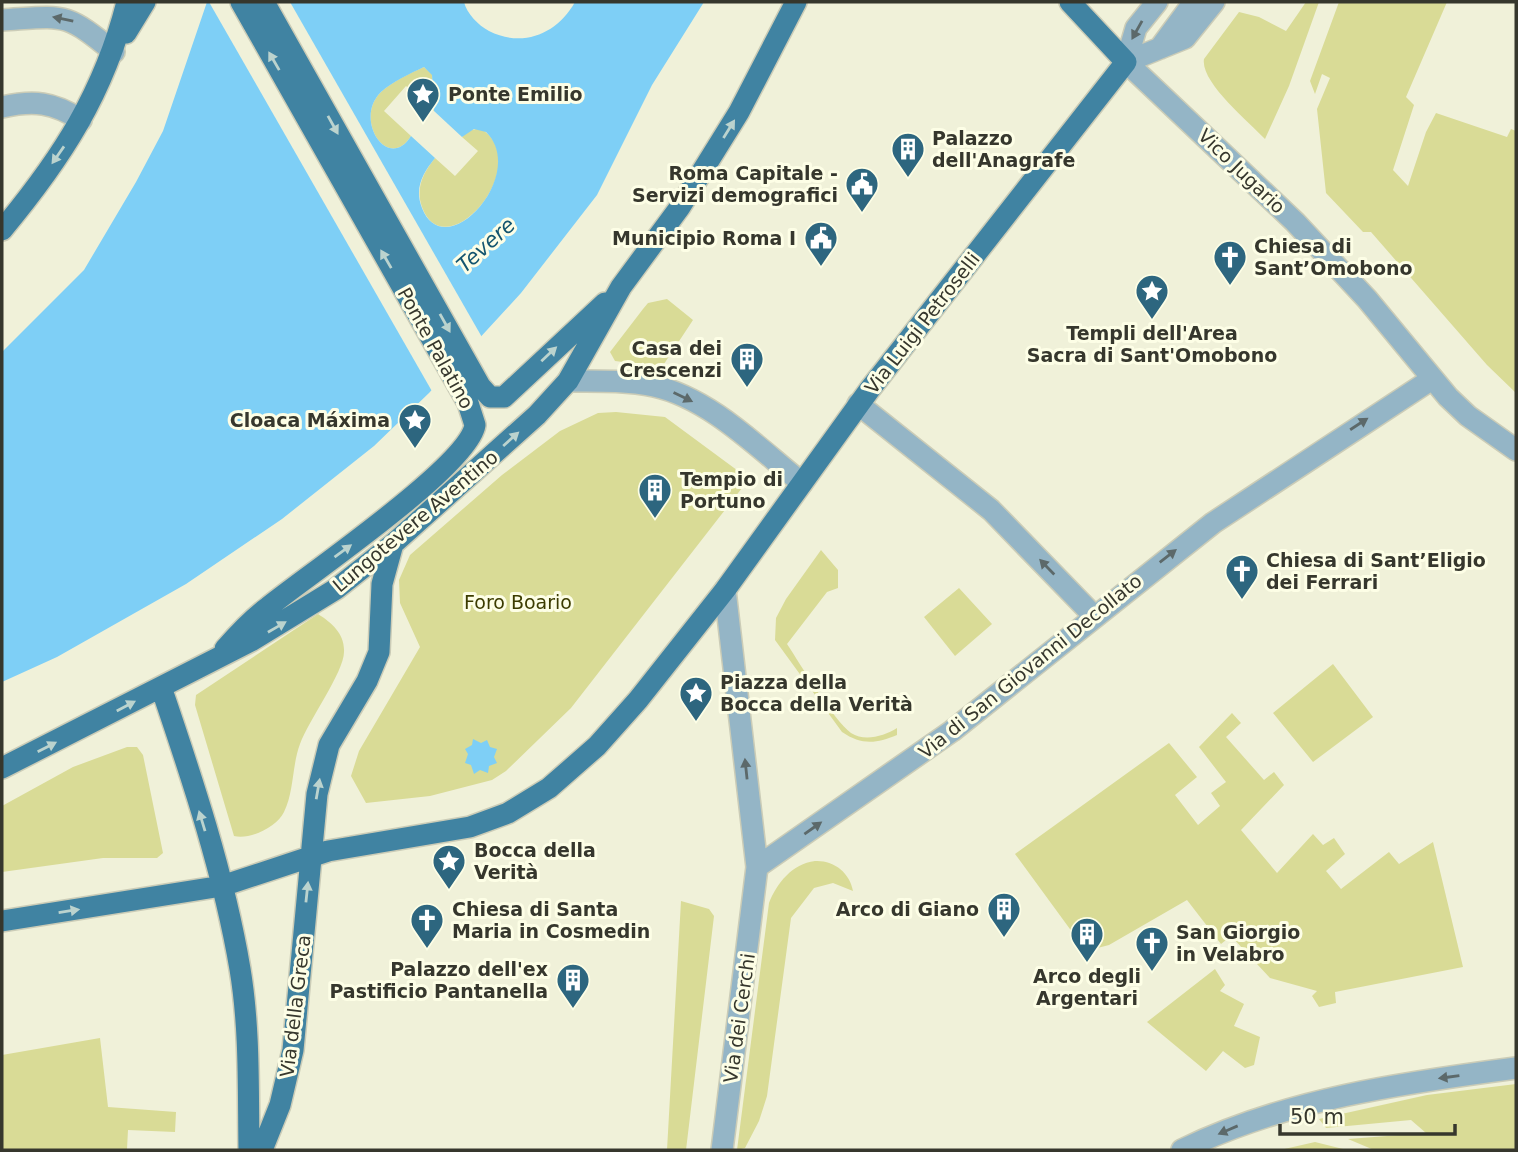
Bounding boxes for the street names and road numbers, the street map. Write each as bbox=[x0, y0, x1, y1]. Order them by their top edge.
street label: Vico Jugario bbox=[1194, 124, 1290, 218]
street label: Via Luigi Petroselli bbox=[860, 248, 984, 398]
street label: Ponte Palatino bbox=[394, 284, 478, 412]
street label: Lungotevere Aventino bbox=[328, 446, 502, 596]
street label: Via di San Giovanni Decollato bbox=[914, 569, 1146, 763]
street label: Via della Greca bbox=[275, 933, 315, 1079]
street label: Via dei Cerchi bbox=[719, 952, 759, 1084]

